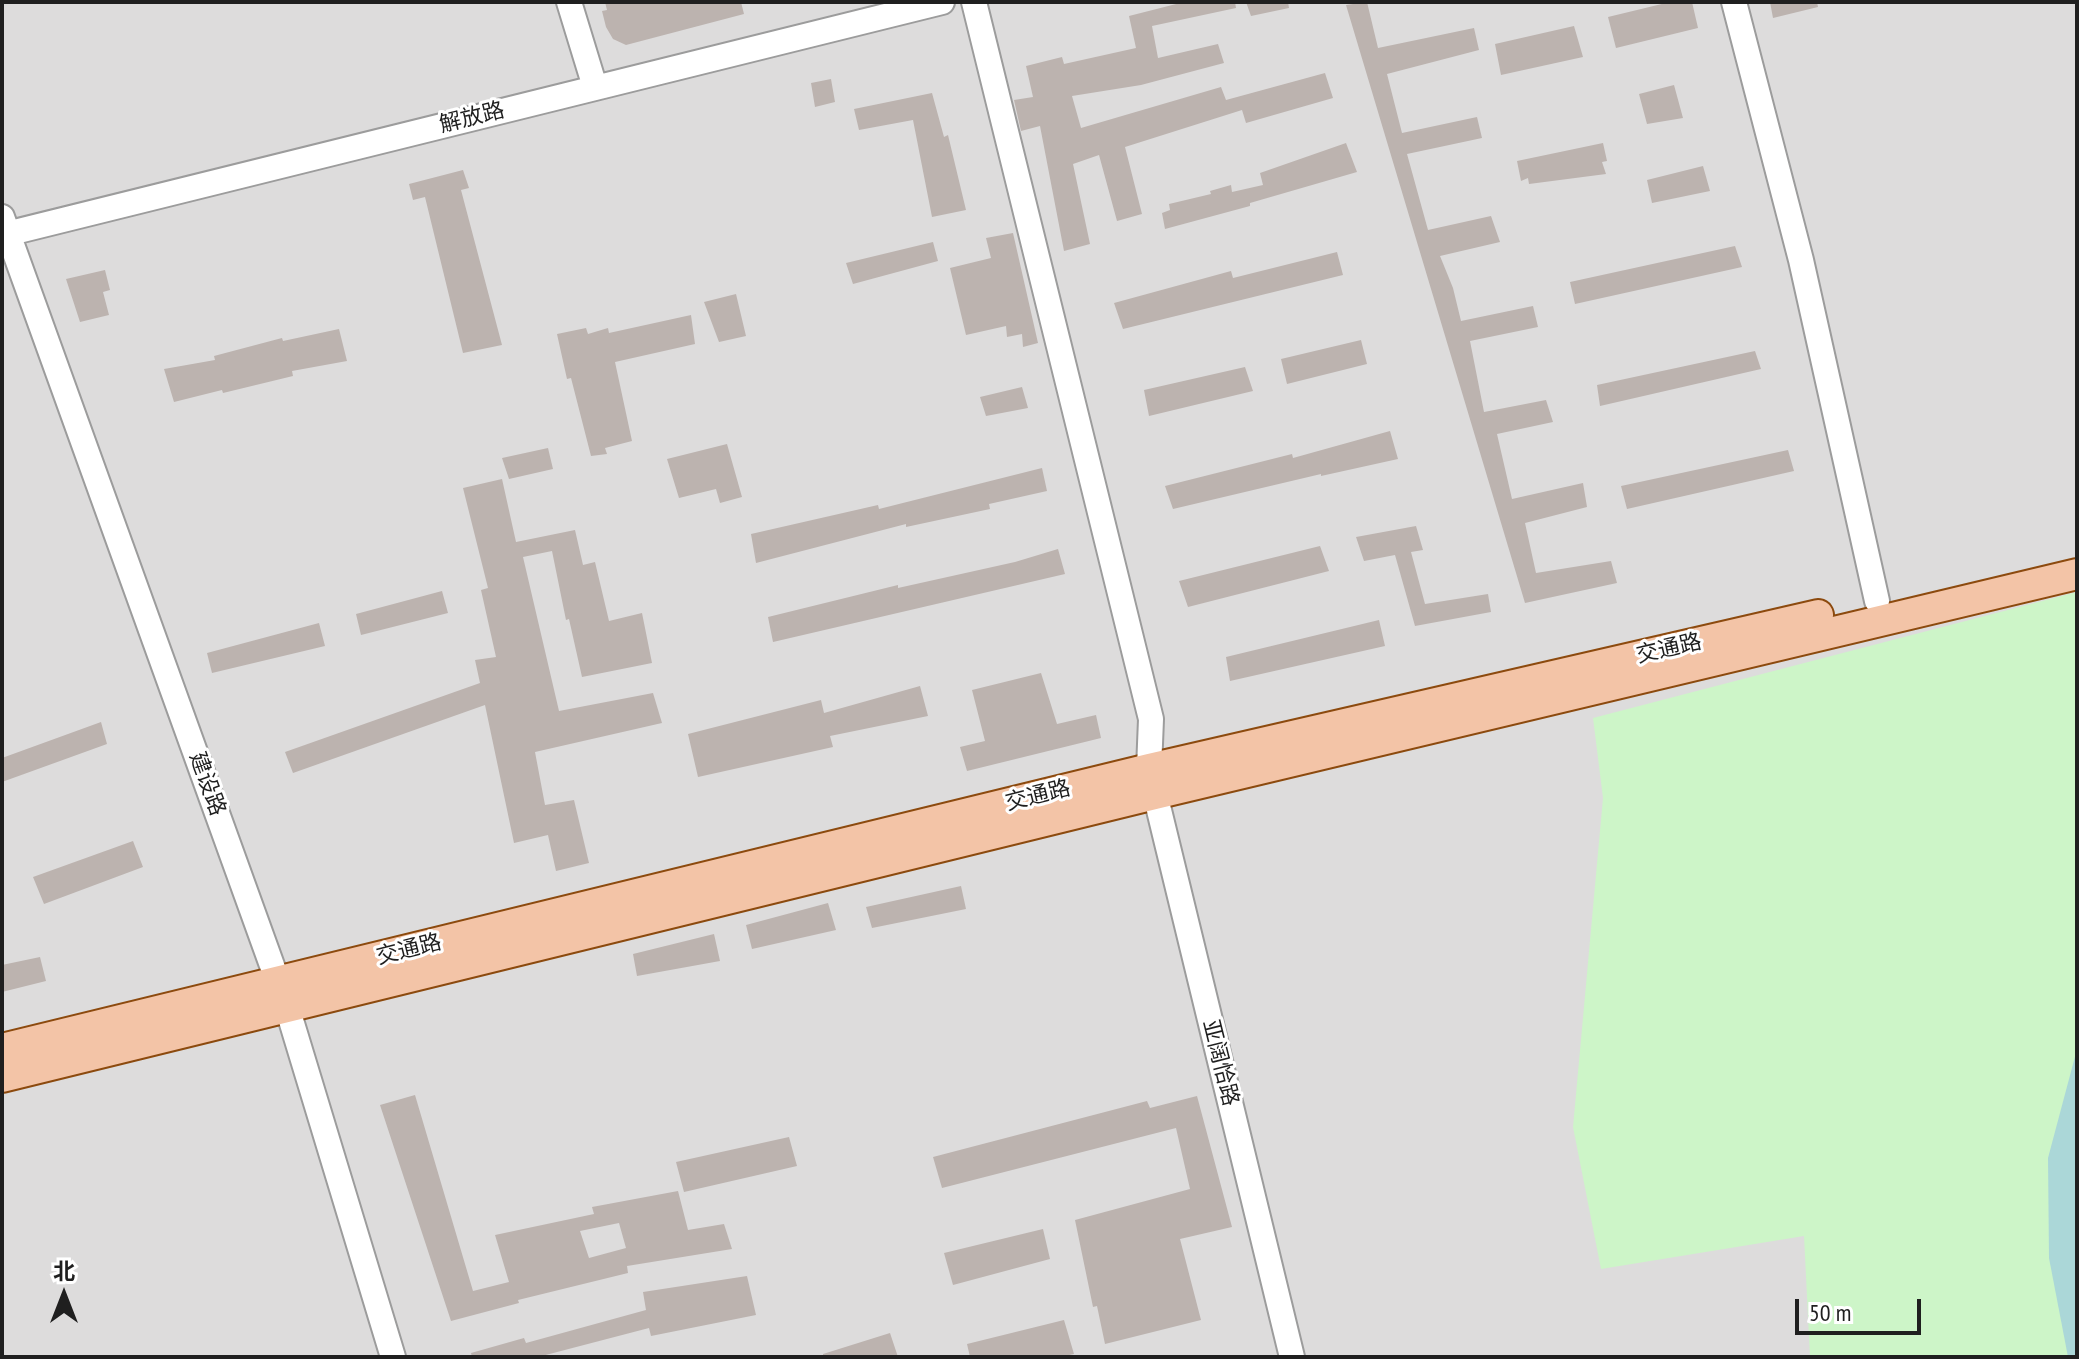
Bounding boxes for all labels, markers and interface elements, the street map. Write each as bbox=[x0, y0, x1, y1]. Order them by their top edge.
street label: 解放路 bbox=[437, 97, 507, 139]
street label: 交通路 bbox=[1634, 629, 1704, 669]
street label: 建设路 bbox=[183, 748, 231, 820]
street label: 交通路 bbox=[1003, 775, 1073, 817]
street label: 交通路 bbox=[374, 929, 444, 971]
street label: 亚阔恰路 bbox=[1197, 1017, 1243, 1109]
north arrow bbox=[24, 1255, 104, 1335]
text: 北 bbox=[53, 1257, 75, 1285]
scale bar bbox=[1799, 1283, 1925, 1333]
text: 50 m bbox=[1809, 1297, 1851, 1328]

